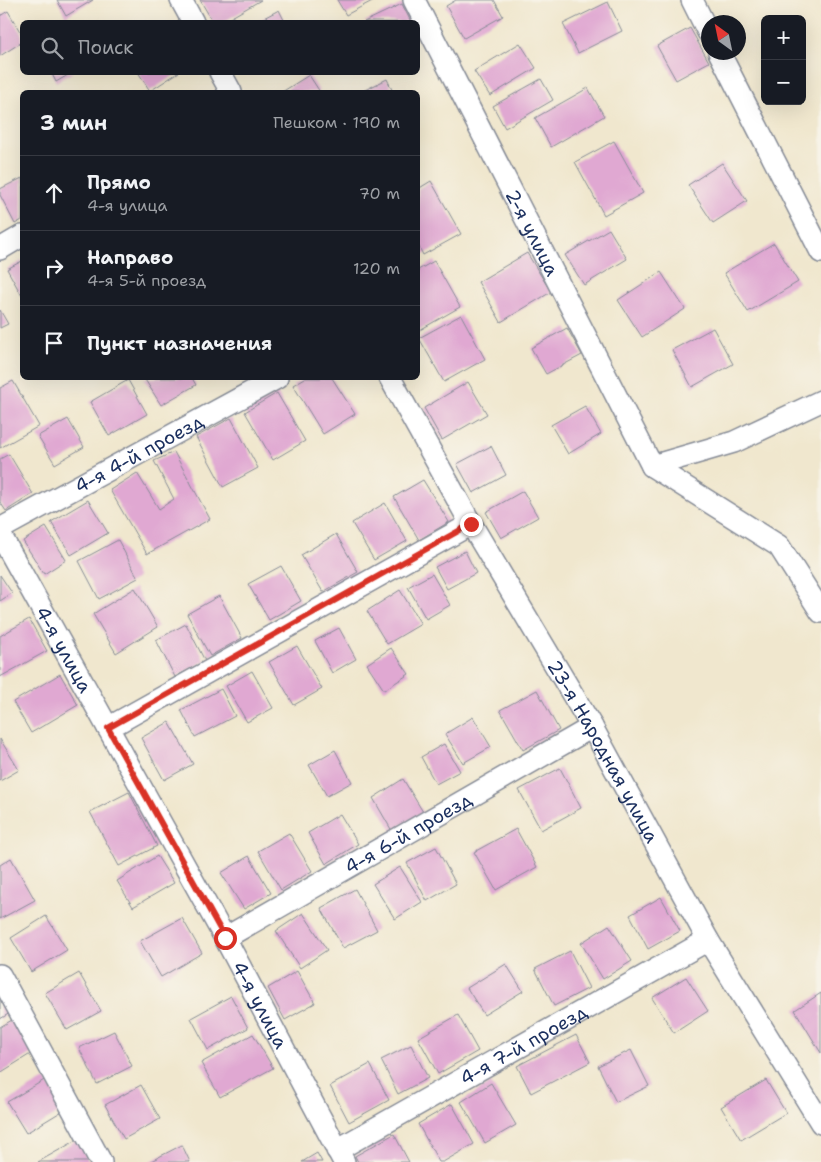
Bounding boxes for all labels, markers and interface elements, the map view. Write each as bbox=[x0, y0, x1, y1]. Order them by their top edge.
north arrow bbox=[701, 15, 746, 60]
map controls bbox=[761, 15, 806, 105]
button: + bbox=[761, 15, 806, 60]
search box bbox=[20, 20, 420, 75]
icon: search bbox=[38, 34, 66, 62]
text: Поиск bbox=[78, 35, 133, 60]
button: − bbox=[761, 60, 806, 105]
text: 3 мин bbox=[40, 109, 107, 137]
text: Пешком · 190 m bbox=[273, 112, 400, 133]
text: Прямо bbox=[87, 170, 151, 195]
icon: ahead bbox=[40, 179, 68, 207]
text: 70 m bbox=[359, 183, 400, 204]
street label: 2-я улица bbox=[500, 185, 565, 280]
text: 4-я улица bbox=[87, 195, 167, 216]
text: Направо bbox=[87, 245, 173, 270]
icon: right bbox=[40, 254, 68, 282]
text: 120 m bbox=[353, 258, 400, 279]
text: 4-я 5-й проезд bbox=[87, 270, 206, 291]
icon: arrive bbox=[40, 329, 68, 357]
text: Пункт назначения bbox=[87, 331, 272, 356]
street label: 4-я 4-й проезд bbox=[70, 408, 208, 499]
route end bbox=[460, 513, 483, 536]
street label: 4-я улица bbox=[30, 602, 98, 697]
street label: 23-я Народная улица bbox=[542, 655, 665, 847]
street label: 4-я 6-й проезд bbox=[340, 786, 476, 879]
route start bbox=[214, 927, 237, 950]
street label: 4-я улица bbox=[227, 957, 294, 1053]
street label: 4-я 7-й проезд bbox=[455, 999, 591, 1091]

